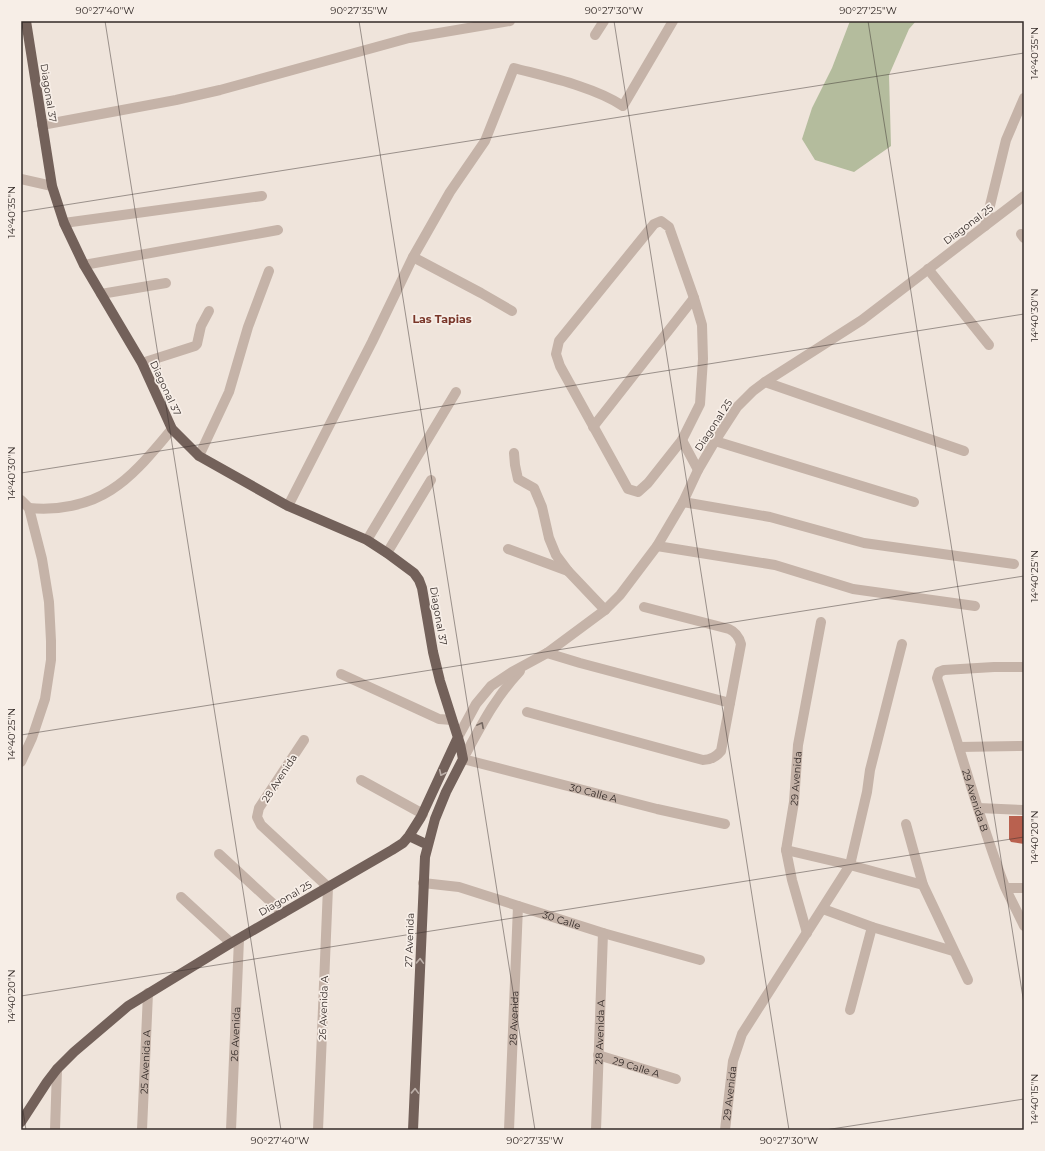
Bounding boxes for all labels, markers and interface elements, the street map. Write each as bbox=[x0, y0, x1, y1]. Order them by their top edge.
text: 90°27'40"W bbox=[76, 4, 134, 17]
text: 90°27'35"W bbox=[330, 4, 388, 17]
text: 90°27'30"W bbox=[585, 4, 643, 17]
text: 90°27'25"W bbox=[839, 4, 897, 17]
text: 14°40'35"N bbox=[1028, 27, 1041, 79]
street label: Diagonal 37 bbox=[37, 63, 60, 124]
text: 14°40'35"N bbox=[5, 186, 18, 238]
street label: Diagonal 25 bbox=[941, 201, 996, 247]
text: 14°40'30"N bbox=[1028, 288, 1041, 342]
district label: Las Tapias bbox=[412, 312, 472, 326]
street label: Diagonal 37 bbox=[147, 359, 184, 418]
street label: Diagonal 25 bbox=[692, 397, 735, 454]
text: 14°40'30"N bbox=[5, 446, 18, 500]
text: 14°40'25"N bbox=[1028, 550, 1041, 602]
street label: Diagonal 37 bbox=[427, 586, 450, 647]
text: 14°40'25"N bbox=[5, 708, 18, 760]
one-way arrow bbox=[476, 721, 484, 729]
street label: 29 Avenida bbox=[787, 751, 805, 807]
street label: 28 Avenida bbox=[259, 752, 300, 805]
one-way arrow bbox=[439, 768, 447, 776]
street label: 29 Avenida B bbox=[959, 768, 991, 833]
street label: 30 Calle A bbox=[568, 781, 620, 806]
text: 14°40'20"N bbox=[1028, 810, 1041, 864]
street label: Diagonal 25 bbox=[256, 878, 314, 919]
street label: 30 Calle bbox=[541, 908, 582, 932]
street label: 27 Avenida bbox=[402, 913, 417, 967]
one-way arrow bbox=[416, 958, 424, 964]
text: 14°40'20"N bbox=[5, 969, 18, 1023]
street label: 26 Avenida A bbox=[316, 975, 331, 1040]
street label: 28 Avenida bbox=[506, 990, 522, 1046]
street label: 28 Avenida A bbox=[592, 999, 608, 1065]
street label: 26 Avenida bbox=[228, 1006, 243, 1062]
street label: 25 Avenida A bbox=[138, 1029, 153, 1094]
street label: 29 Calle A bbox=[611, 1054, 662, 1081]
street label: 29 Avenida bbox=[720, 1065, 739, 1121]
text: 14°40'15"N bbox=[1028, 1074, 1041, 1124]
one-way arrow bbox=[411, 1088, 419, 1094]
text: 90°27'40"W bbox=[251, 1134, 309, 1147]
text: 90°27'35"W bbox=[506, 1134, 564, 1147]
text: 90°27'30"W bbox=[760, 1134, 818, 1147]

